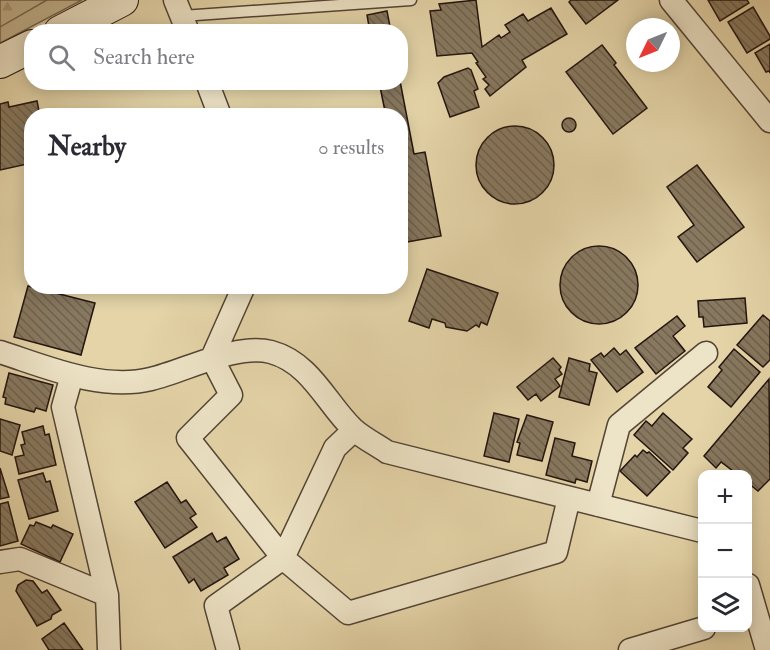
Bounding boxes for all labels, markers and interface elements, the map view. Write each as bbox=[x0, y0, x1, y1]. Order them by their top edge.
north arrow bbox=[626, 18, 680, 72]
search box bbox=[24, 24, 408, 90]
icon: search bbox=[45, 41, 78, 74]
text: Search here bbox=[93, 43, 195, 71]
text: Nearby bbox=[48, 131, 126, 163]
text: 0 results bbox=[318, 135, 384, 160]
map controls bbox=[698, 470, 752, 632]
button: + bbox=[698, 470, 752, 524]
button: − bbox=[698, 524, 752, 578]
button: layers bbox=[698, 578, 752, 632]

